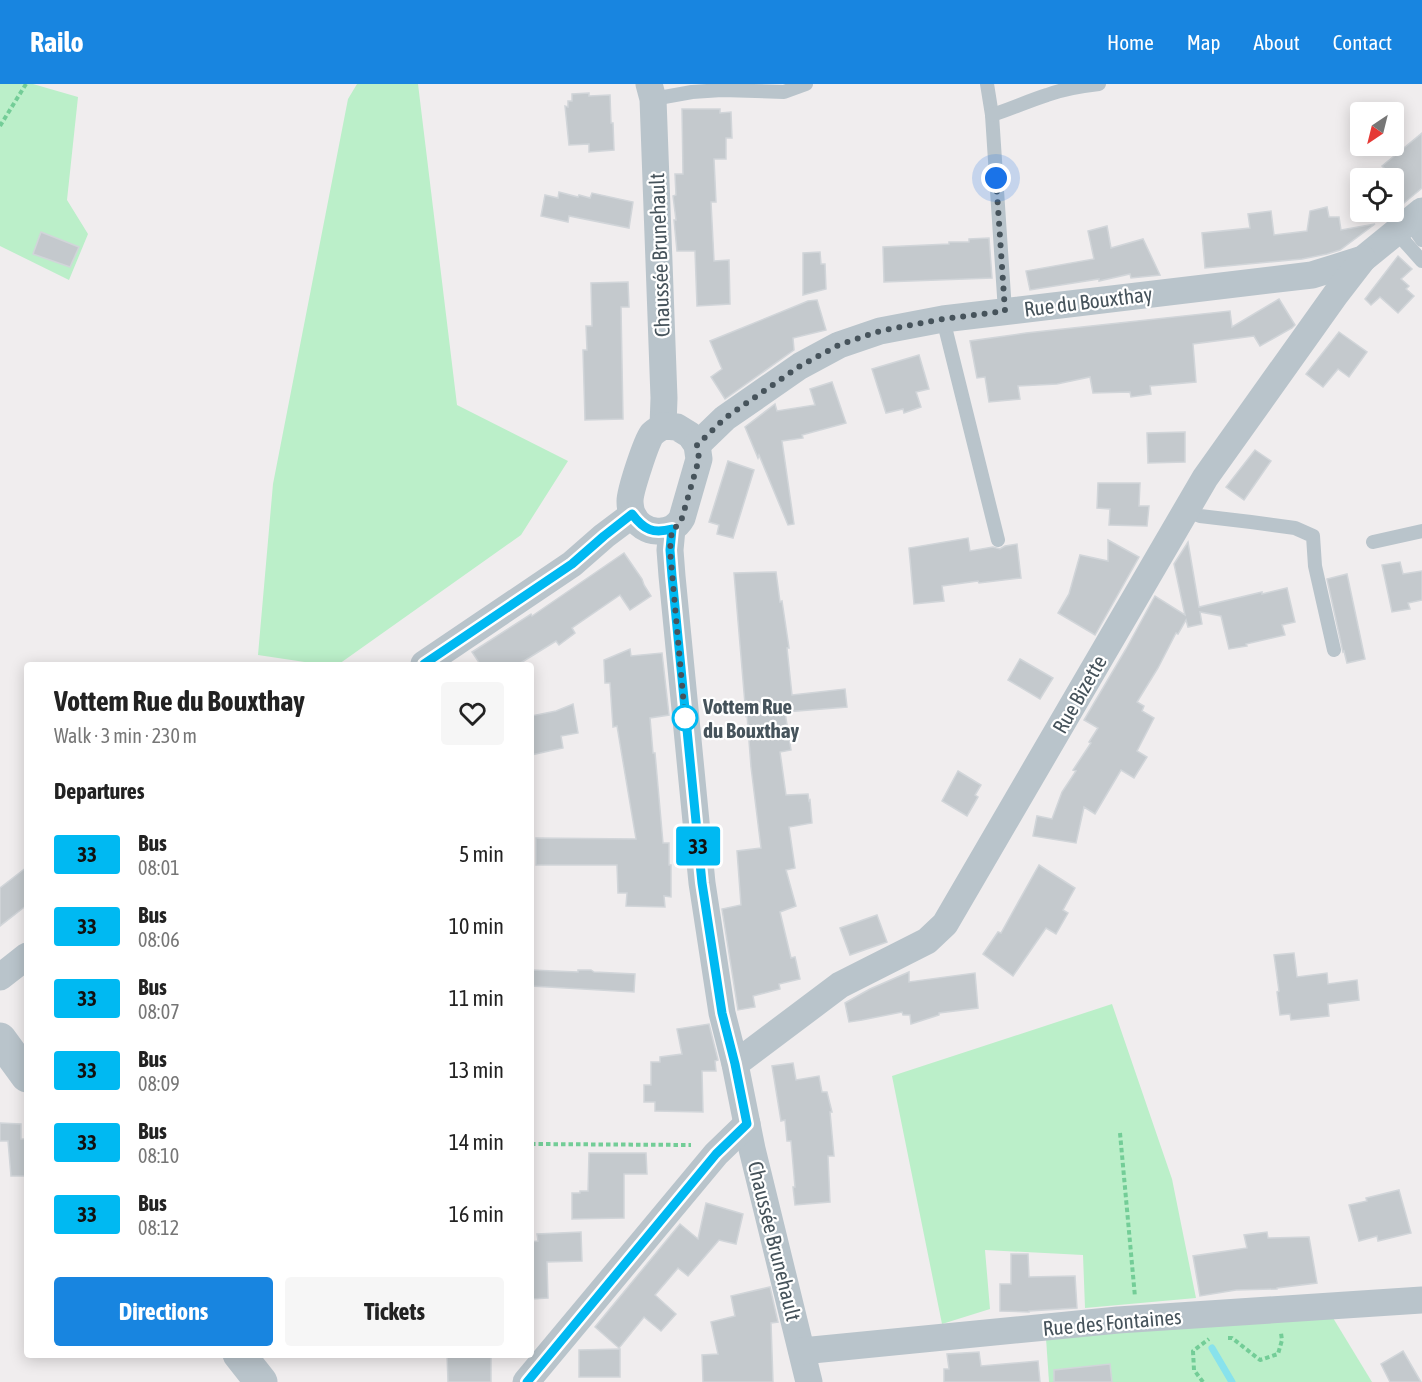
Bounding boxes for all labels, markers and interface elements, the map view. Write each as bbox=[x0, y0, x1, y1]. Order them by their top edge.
text: Railo bbox=[30, 26, 84, 58]
text: Home bbox=[1107, 30, 1154, 54]
text: Map bbox=[1187, 30, 1221, 54]
text: About bbox=[1254, 30, 1300, 54]
text: Contact bbox=[1333, 30, 1392, 54]
north arrow bbox=[1350, 102, 1404, 156]
map controls bbox=[1350, 102, 1404, 222]
your location bbox=[981, 163, 1011, 193]
button: locate bbox=[1350, 168, 1404, 222]
street label: Chaussée Brunehault bbox=[644, 173, 674, 337]
street label: Rue du Bouxthay bbox=[1022, 281, 1154, 321]
street label: Rue Bizette bbox=[1047, 651, 1111, 737]
button: heart bbox=[441, 682, 504, 745]
text: Vottem Rue du Bouxthay bbox=[54, 685, 305, 717]
place label: Vottem Rue du Bouxthay bbox=[702, 694, 799, 742]
marker: Vottem Rue du Bouxthay bbox=[672, 705, 698, 731]
text: Walk · 3 min · 230 m bbox=[54, 724, 197, 747]
text: Departures bbox=[54, 778, 144, 804]
line badge: 33 bbox=[671, 826, 725, 866]
text: Bus bbox=[138, 830, 167, 856]
text: 33 bbox=[688, 834, 708, 858]
text: 5 min bbox=[459, 841, 504, 867]
text: 33 bbox=[77, 842, 97, 866]
text: 08:01 bbox=[138, 856, 180, 879]
text: Bus bbox=[138, 902, 167, 928]
text: 10 min bbox=[449, 913, 504, 939]
text: 33 bbox=[77, 914, 97, 938]
text: 08:06 bbox=[138, 928, 180, 951]
text: Bus bbox=[138, 974, 167, 1000]
text: 11 min bbox=[449, 985, 504, 1011]
text: 33 bbox=[77, 986, 97, 1010]
text: 08:07 bbox=[138, 1000, 180, 1023]
text: Bus bbox=[138, 1046, 167, 1072]
text: 13 min bbox=[449, 1057, 504, 1083]
text: 33 bbox=[77, 1058, 97, 1082]
text: 08:09 bbox=[138, 1072, 180, 1095]
text: Bus bbox=[138, 1118, 167, 1144]
text: 14 min bbox=[449, 1129, 504, 1155]
text: 33 bbox=[77, 1130, 97, 1154]
text: 08:10 bbox=[138, 1144, 179, 1167]
street label: Chaussée Brunehault bbox=[744, 1159, 806, 1323]
text: Bus bbox=[138, 1190, 167, 1216]
text: 16 min bbox=[449, 1201, 504, 1227]
text: 33 bbox=[77, 1202, 97, 1226]
text: 08:12 bbox=[138, 1216, 179, 1239]
button: Directions bbox=[54, 1277, 273, 1346]
button: Tickets bbox=[285, 1277, 504, 1346]
street label: Rue des Fontaines bbox=[1042, 1304, 1182, 1340]

